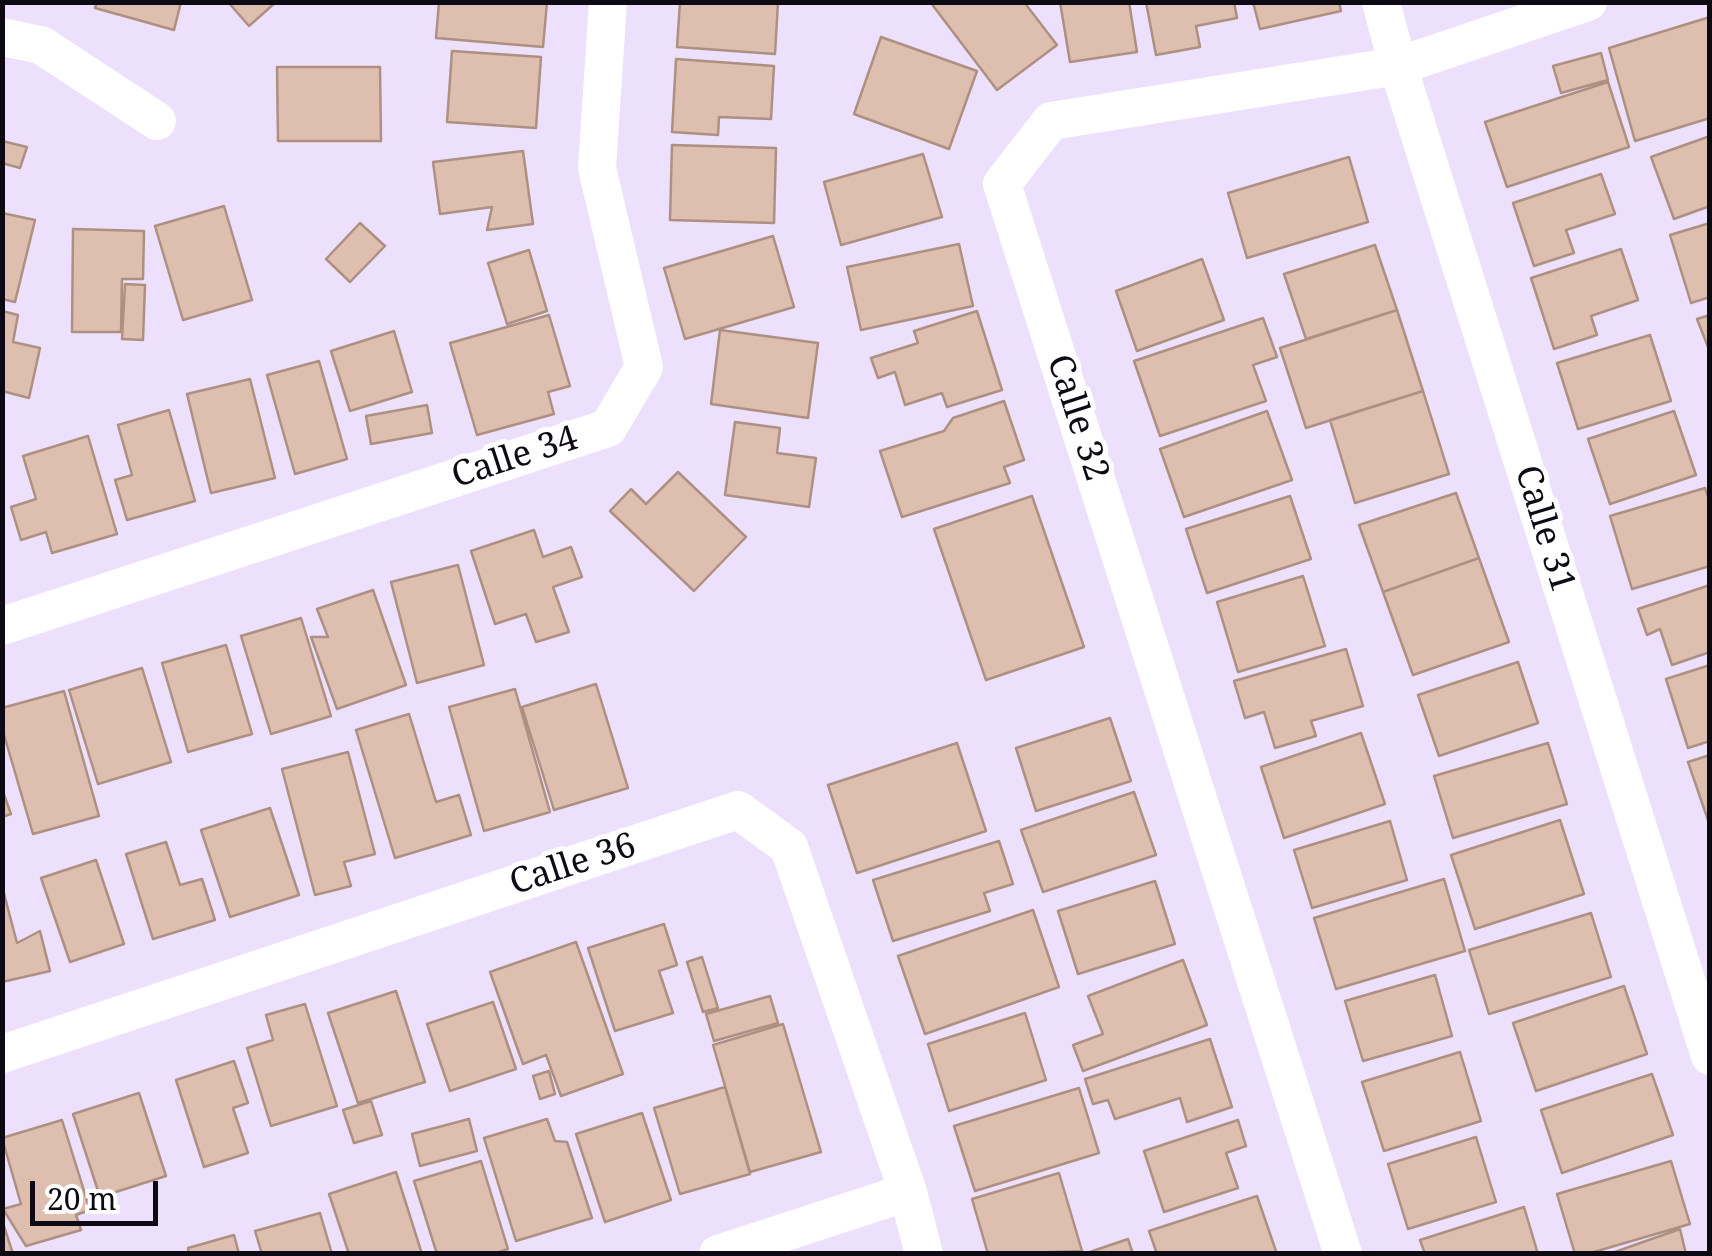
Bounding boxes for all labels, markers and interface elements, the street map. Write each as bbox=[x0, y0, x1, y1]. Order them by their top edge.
street label: Calle 32 bbox=[1037, 350, 1117, 486]
street label: Calle 34 bbox=[447, 418, 583, 498]
street label: Calle 31 bbox=[1505, 461, 1583, 597]
street label: Calle 36 bbox=[505, 825, 641, 905]
scale bar bbox=[35, 1161, 162, 1223]
text: 20 m bbox=[47, 1178, 117, 1219]

